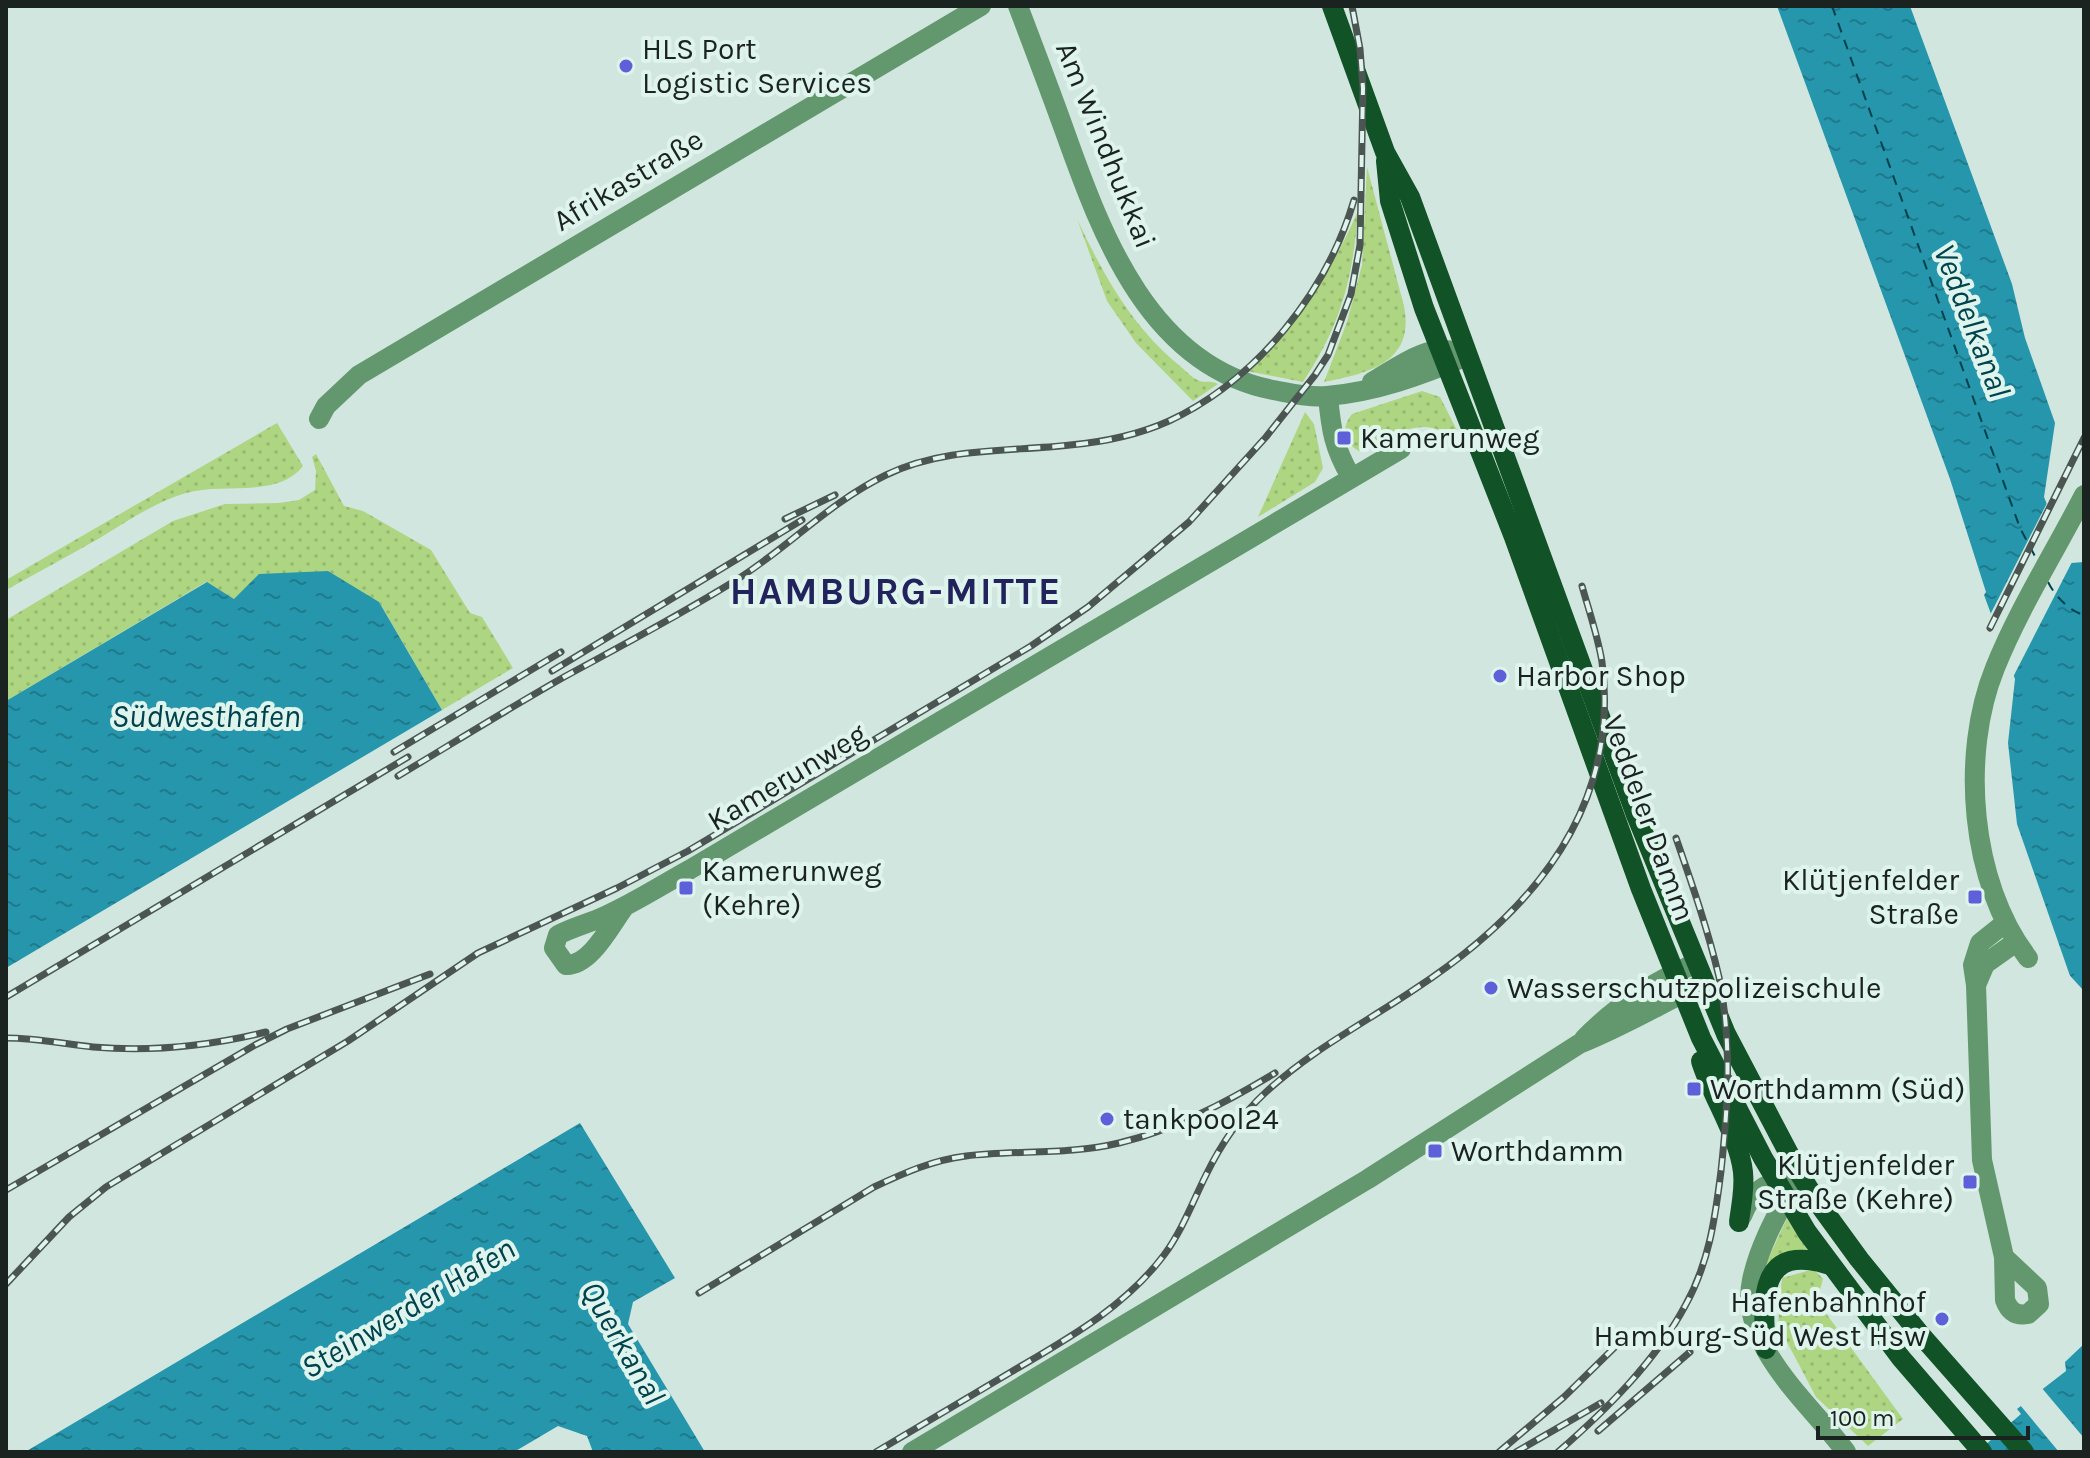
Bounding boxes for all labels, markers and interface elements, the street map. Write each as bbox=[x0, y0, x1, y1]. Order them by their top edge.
place label: HLS Port Logistic Services bbox=[642, 31, 872, 101]
street label: Am Windhukkai bbox=[1048, 36, 1164, 254]
marker: HLS Port Logistic Services bbox=[617, 57, 635, 75]
street label: Afrikastraße bbox=[546, 121, 710, 239]
water label: Veddelkanal bbox=[1926, 239, 2018, 403]
place label: Kamerunweg bbox=[1360, 420, 1539, 456]
marker: Kamerunweg bbox=[1335, 429, 1353, 447]
district label: HAMBURG-MITTE bbox=[730, 569, 1062, 614]
place label: Harbor Shop bbox=[1516, 658, 1686, 694]
marker: Harbor Shop bbox=[1491, 667, 1509, 685]
water label: Südwesthafen bbox=[111, 698, 301, 735]
street label: Veddeler Damm bbox=[1595, 710, 1703, 926]
street label: Kamerunweg bbox=[701, 715, 873, 839]
place label: Kamerunweg (Kehre) bbox=[702, 853, 881, 923]
place label: Klütjenfelder Straße bbox=[1782, 862, 1959, 932]
marker: Kamerunweg (Kehre) bbox=[677, 879, 695, 897]
marker: Klütjenfelder Straße bbox=[1966, 888, 1984, 906]
place label: Wasserschutzpolizeischule bbox=[1507, 970, 1881, 1006]
marker: Wasserschutzpolizeischule bbox=[1482, 979, 1500, 997]
place label: Worthdamm (Süd) bbox=[1710, 1071, 1965, 1107]
marker: Worthdamm (Süd) bbox=[1685, 1080, 1703, 1098]
place label: tankpool24 bbox=[1123, 1101, 1279, 1137]
marker: tankpool24 bbox=[1098, 1110, 1116, 1128]
place label: Worthdamm bbox=[1451, 1133, 1624, 1169]
marker: Worthdamm bbox=[1426, 1142, 1444, 1160]
place label: Klütjenfelder Straße (Kehre) bbox=[1757, 1147, 1954, 1217]
marker: Klütjenfelder Straße (Kehre) bbox=[1961, 1173, 1979, 1191]
water label: Steinwerder Hafen bbox=[294, 1230, 522, 1386]
water label: Querkanal bbox=[573, 1275, 673, 1411]
place label: Hafenbahnhof Hamburg-Süd West Hsw bbox=[1593, 1284, 1927, 1354]
marker: Hafenbahnhof Hamburg-Süd West Hsw bbox=[1933, 1310, 1951, 1328]
scale bar bbox=[1818, 1390, 2028, 1440]
text: 100 m bbox=[1830, 1404, 1895, 1432]

